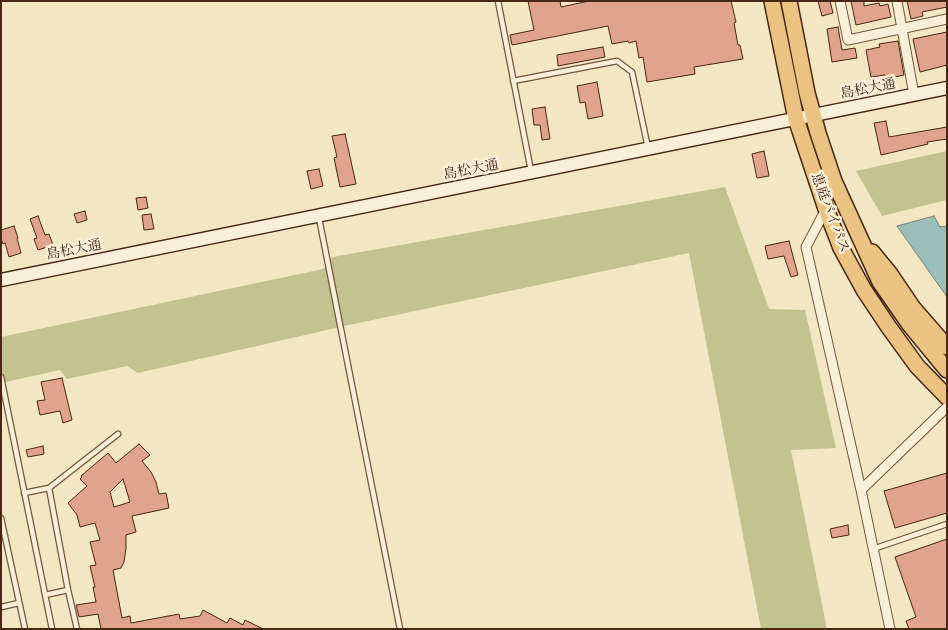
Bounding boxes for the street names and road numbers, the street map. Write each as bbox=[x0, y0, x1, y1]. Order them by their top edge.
street label: 島松大通 bbox=[839, 75, 897, 103]
street label: 島松大通 bbox=[442, 156, 500, 184]
street label: 恵庭バイパス bbox=[807, 171, 853, 255]
street label: 島松大通 bbox=[45, 236, 103, 264]

